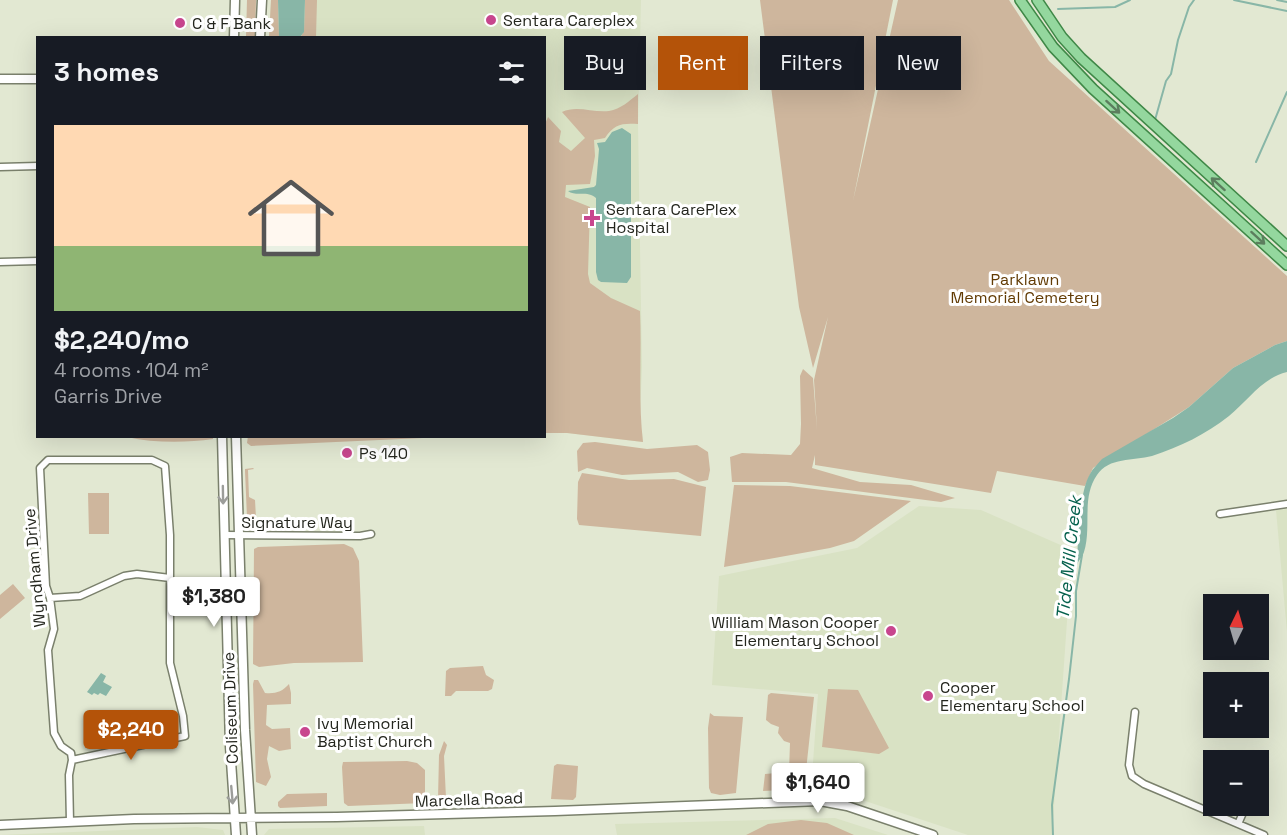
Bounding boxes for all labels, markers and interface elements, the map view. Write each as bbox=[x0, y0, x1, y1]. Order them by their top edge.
place label: Sentara Careplex bbox=[503, 10, 635, 31]
place label: C & F Bank bbox=[192, 13, 271, 34]
marker: Sentara Careplex bbox=[484, 13, 498, 27]
marker: C & F Bank bbox=[173, 16, 187, 30]
chip: Buy bbox=[564, 36, 646, 90]
chip: Rent bbox=[658, 36, 748, 90]
chip: Filters bbox=[760, 36, 864, 90]
chip: New bbox=[876, 36, 961, 90]
text: 3 homes bbox=[54, 55, 159, 89]
icon: filters bbox=[495, 56, 528, 89]
one-way arrow bbox=[1105, 100, 1120, 114]
icon: home bbox=[237, 164, 345, 272]
one-way arrow bbox=[1211, 177, 1226, 191]
place label: Sentara CarePlex Hospital bbox=[606, 199, 737, 238]
marker: Sentara CarePlex Hospital bbox=[583, 209, 601, 227]
one-way arrow bbox=[1250, 231, 1265, 245]
park label: Parklawn Memorial Cemetery bbox=[950, 269, 1100, 308]
text: $2,240/mo bbox=[54, 323, 189, 357]
text: 4 rooms · 104 m² bbox=[54, 357, 209, 383]
text: Garris Drive bbox=[54, 383, 162, 409]
place label: Ps 140 bbox=[359, 443, 408, 464]
marker: Ps 140 bbox=[340, 446, 354, 460]
one-way arrow bbox=[217, 484, 229, 504]
water label: Tide Mill Creek bbox=[1051, 493, 1087, 621]
street label: Wyndham Drive bbox=[19, 508, 50, 628]
street label: Signature Way bbox=[241, 512, 353, 533]
pin: $1,380 bbox=[165, 577, 263, 628]
text: $1,380 bbox=[182, 583, 246, 609]
north arrow bbox=[1203, 594, 1269, 660]
map controls bbox=[1203, 594, 1269, 816]
place label: William Mason Cooper Elementary School bbox=[711, 612, 879, 651]
marker: William Mason Cooper Elementary School bbox=[884, 624, 898, 638]
street label: Coliseum Drive bbox=[218, 652, 243, 764]
button: + bbox=[1203, 672, 1269, 738]
place label: Cooper Elementary School bbox=[940, 677, 1085, 716]
marker: Cooper Elementary School bbox=[921, 689, 935, 703]
pin: $2,240 bbox=[82, 710, 180, 761]
place label: Ivy Memorial Baptist Church bbox=[317, 713, 433, 752]
text: $2,240 bbox=[97, 716, 165, 742]
marker: Ivy Memorial Baptist Church bbox=[298, 725, 312, 739]
button: − bbox=[1203, 750, 1269, 816]
pin: $1,640 bbox=[769, 763, 867, 814]
text: $1,640 bbox=[786, 769, 850, 795]
one-way arrow bbox=[227, 784, 238, 804]
street label: Marcella Road bbox=[415, 787, 523, 812]

